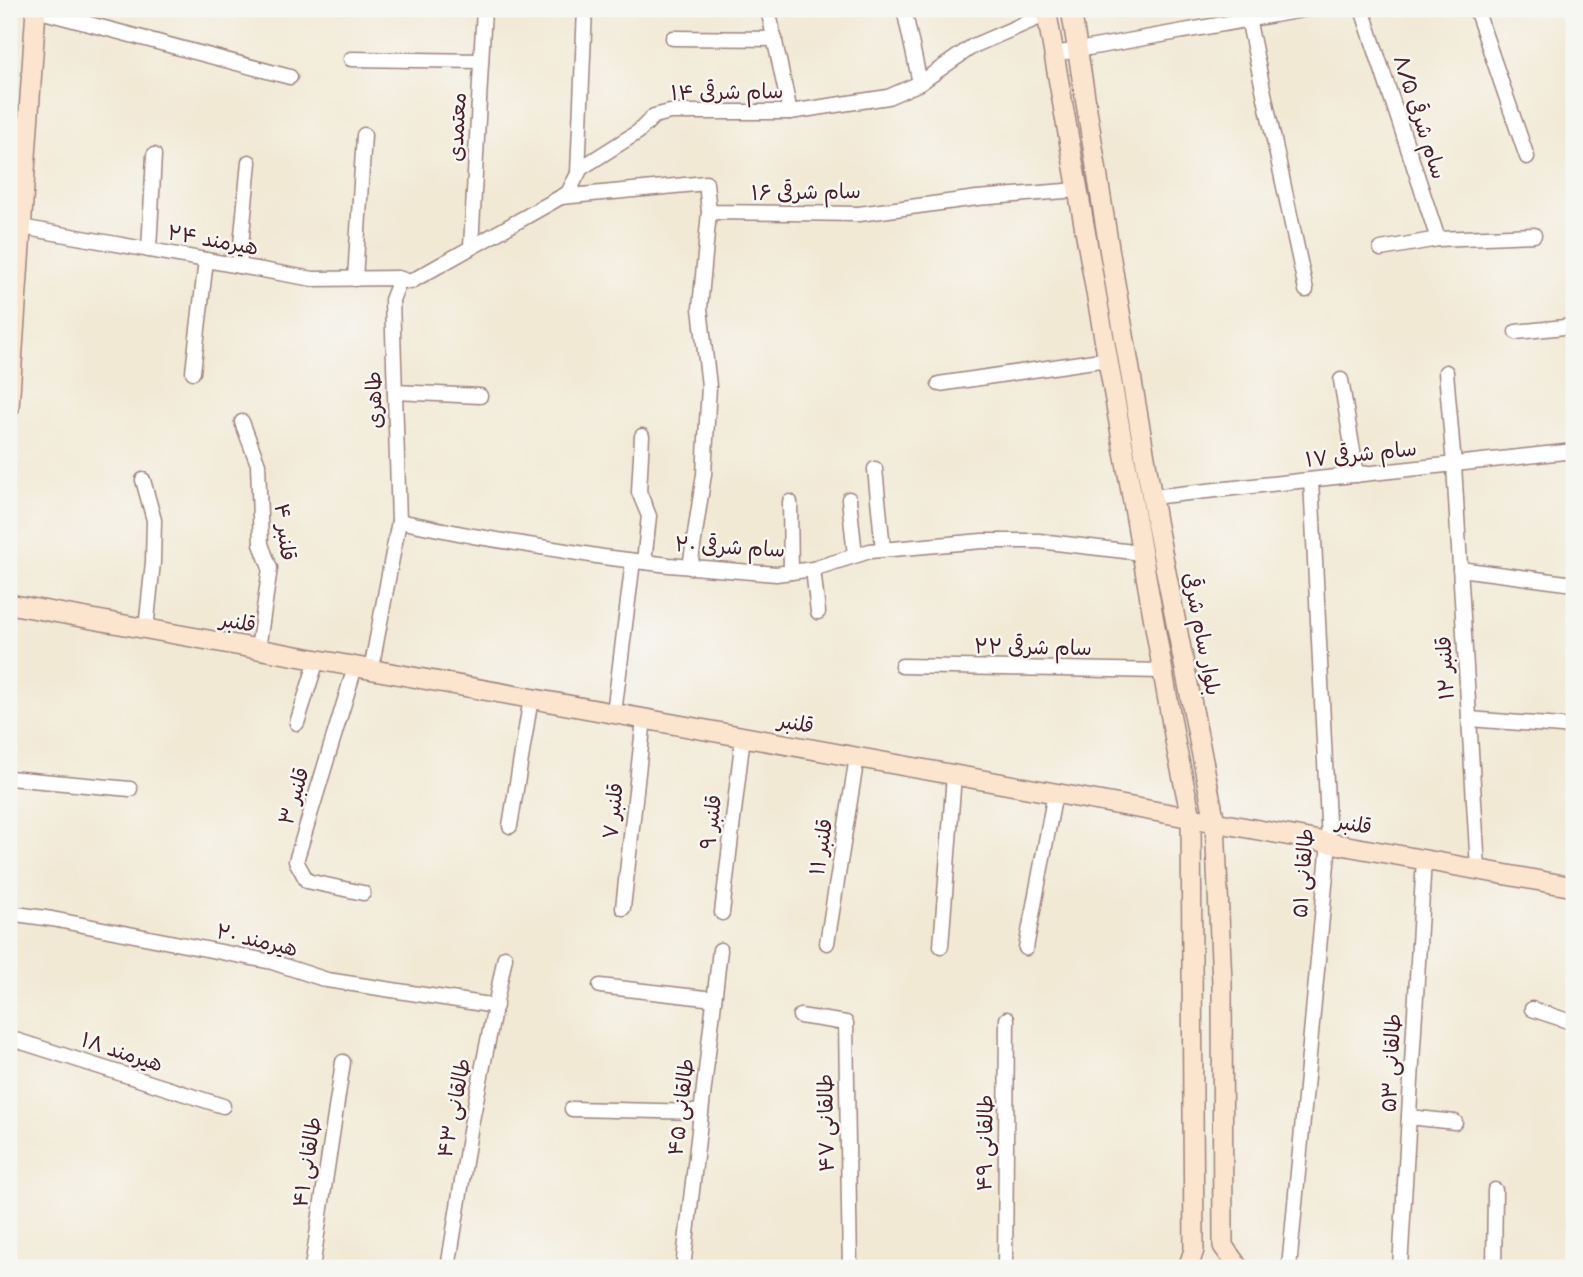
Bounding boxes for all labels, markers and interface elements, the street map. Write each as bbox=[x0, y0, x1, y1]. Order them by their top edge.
street label: سام شرقی ۸/۵ bbox=[1382, 50, 1458, 184]
street label: سام شرقی ۱۴ bbox=[670, 72, 784, 112]
street label: معتمدی bbox=[436, 91, 478, 163]
street label: سام شرقی ۱۶ bbox=[751, 172, 861, 212]
street label: هیرمند ۲۴ bbox=[164, 213, 262, 267]
street label: طاهری bbox=[354, 371, 394, 429]
street label: سام شرقی ۱۷ bbox=[1303, 429, 1419, 479]
street label: قلنبر ۴ bbox=[263, 501, 307, 563]
street label: سام شرقی ۲۰ bbox=[674, 525, 786, 569]
street label: بلوار سام شرقی bbox=[1171, 569, 1233, 699]
street label: قلنبر bbox=[215, 600, 259, 644]
street label: سام شرقی ۲۲ bbox=[974, 627, 1092, 667]
street label: قلنبر ۱۲ bbox=[1424, 635, 1466, 701]
street label: قلنبر bbox=[773, 701, 817, 745]
street label: قلنبر ۳ bbox=[267, 762, 321, 830]
street label: قلنبر ۷ bbox=[591, 781, 635, 841]
street label: قلنبر ۹ bbox=[689, 792, 733, 852]
street label: قلنبر bbox=[1331, 802, 1375, 846]
street label: قلنبر ۱۱ bbox=[798, 816, 844, 878]
street label: طالقانی ۵۱ bbox=[1281, 827, 1325, 919]
street label: هیرمند ۲۰ bbox=[212, 912, 302, 968]
street label: طالقانی ۵۳ bbox=[1369, 1013, 1413, 1113]
street label: هیرمند ۱۸ bbox=[76, 1021, 168, 1083]
street label: طالقانی ۴۳ bbox=[426, 1055, 482, 1161]
street label: طالقانی ۴۵ bbox=[656, 1056, 706, 1158]
street label: طالقانی ۴۷ bbox=[806, 1073, 846, 1173]
street label: طالقانی ۴۹ bbox=[965, 1094, 1005, 1192]
street label: طالقانی ۴۱ bbox=[281, 1114, 333, 1210]

